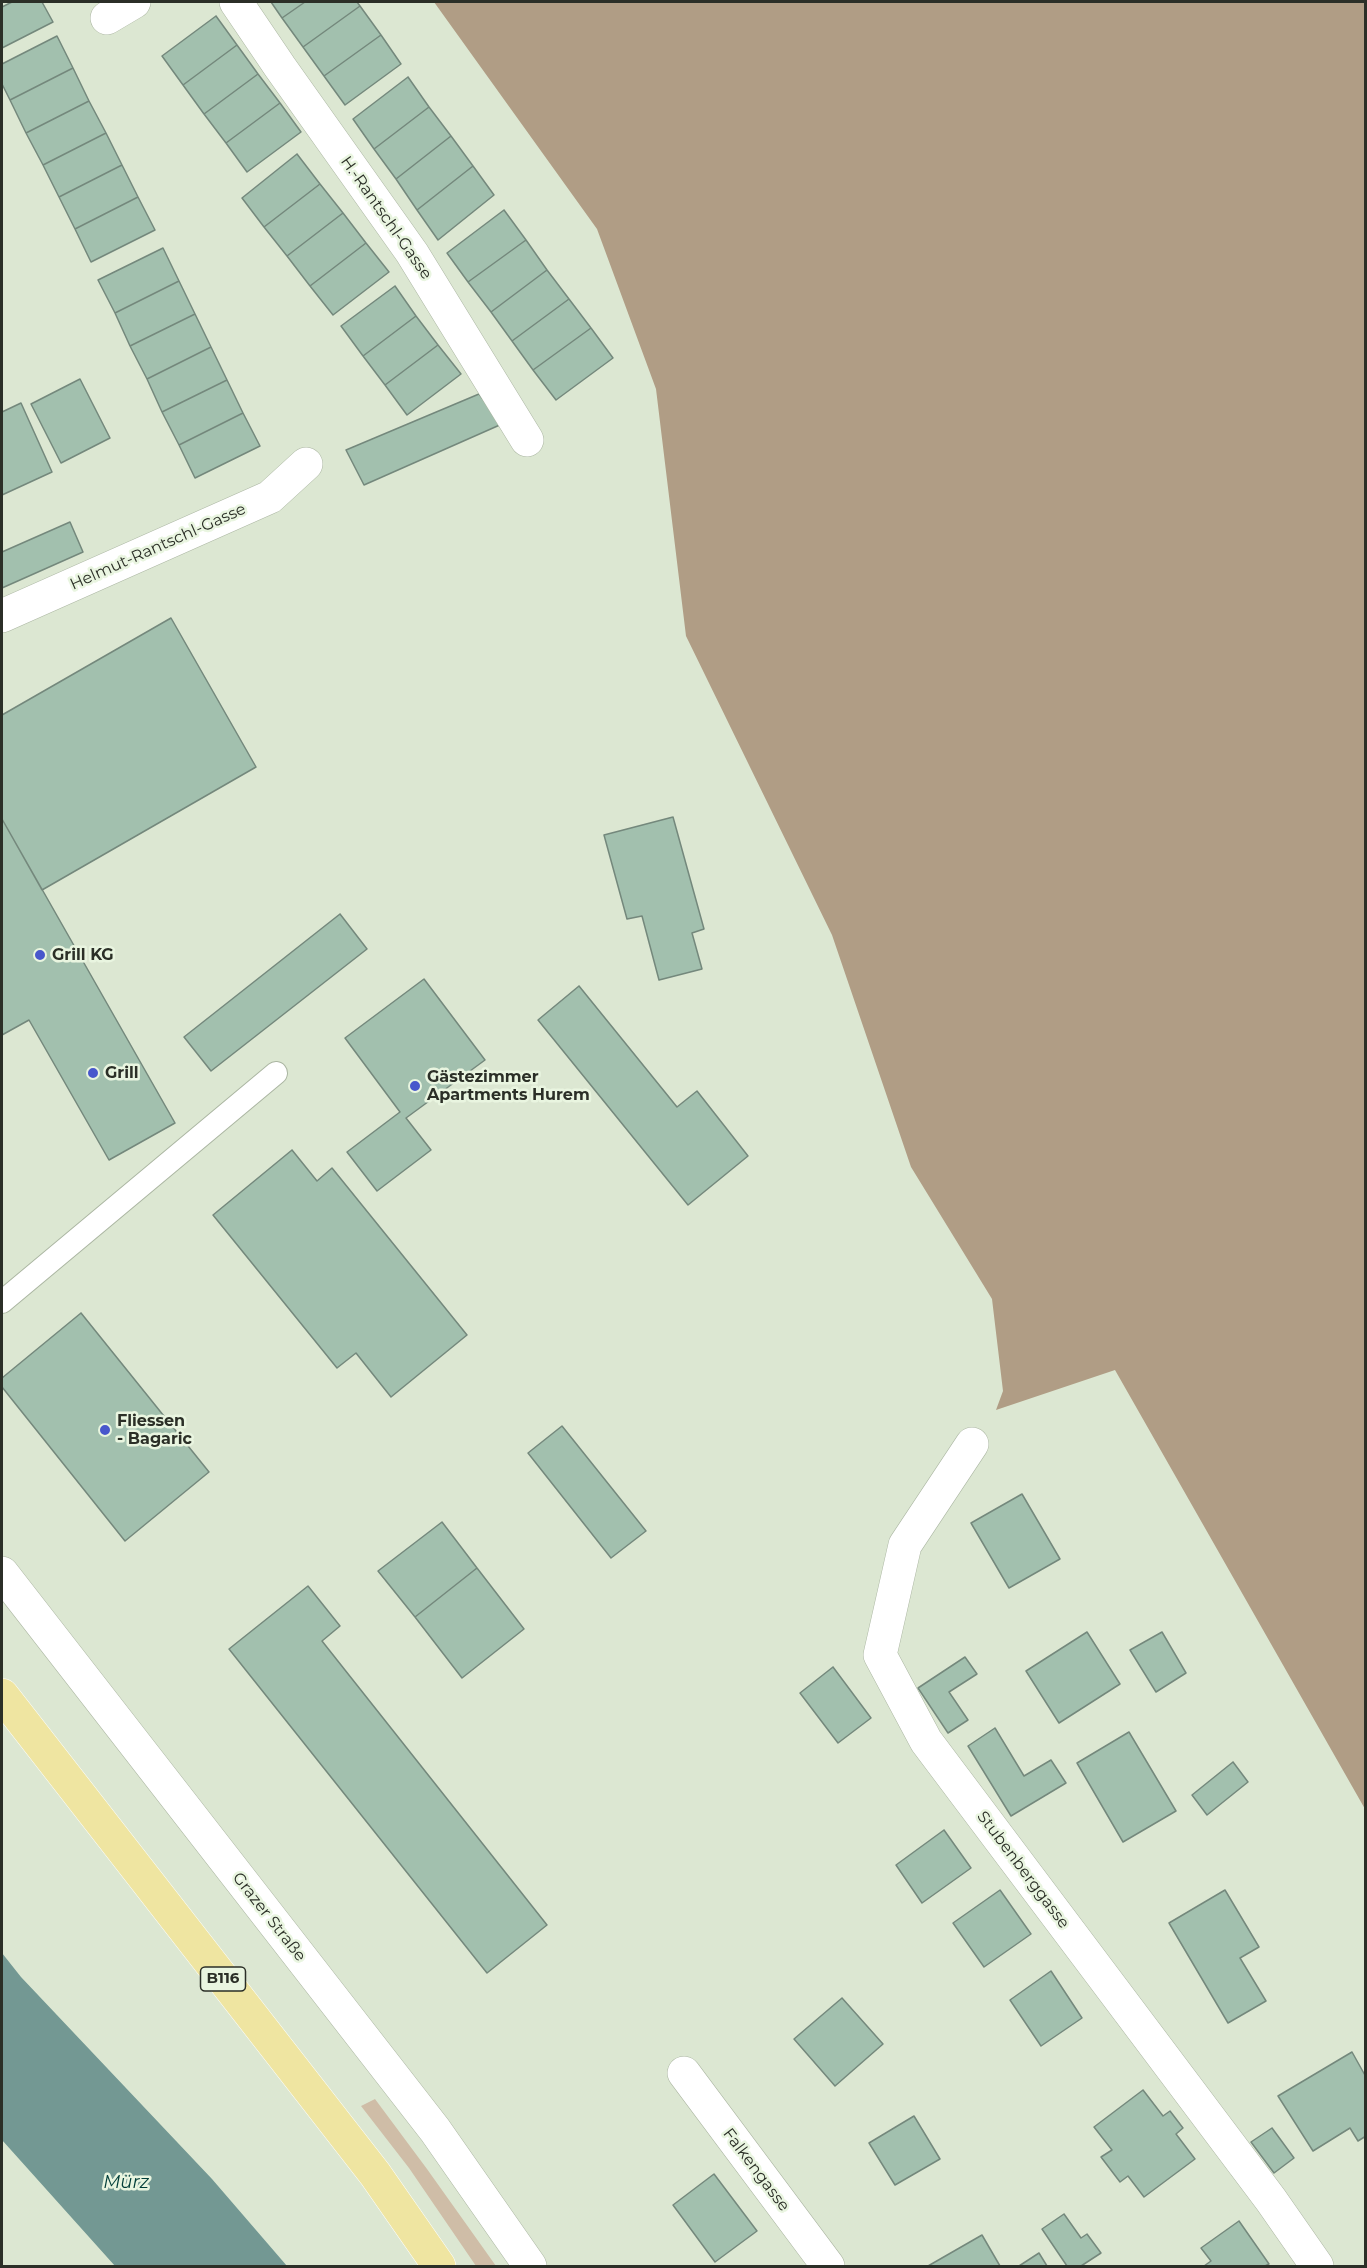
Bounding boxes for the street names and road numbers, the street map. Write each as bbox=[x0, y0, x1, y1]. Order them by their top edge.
street label: H.-Rantschl-Gasse bbox=[336, 153, 436, 283]
street label: Helmut-Rantschl-Gasse bbox=[67, 499, 249, 595]
street label: Stubenberggasse bbox=[973, 1808, 1073, 1932]
street label: Grazer Straße bbox=[228, 1869, 310, 1965]
road number: B116 bbox=[200, 1967, 246, 1991]
street label: Falkengasse bbox=[719, 2125, 793, 2215]

